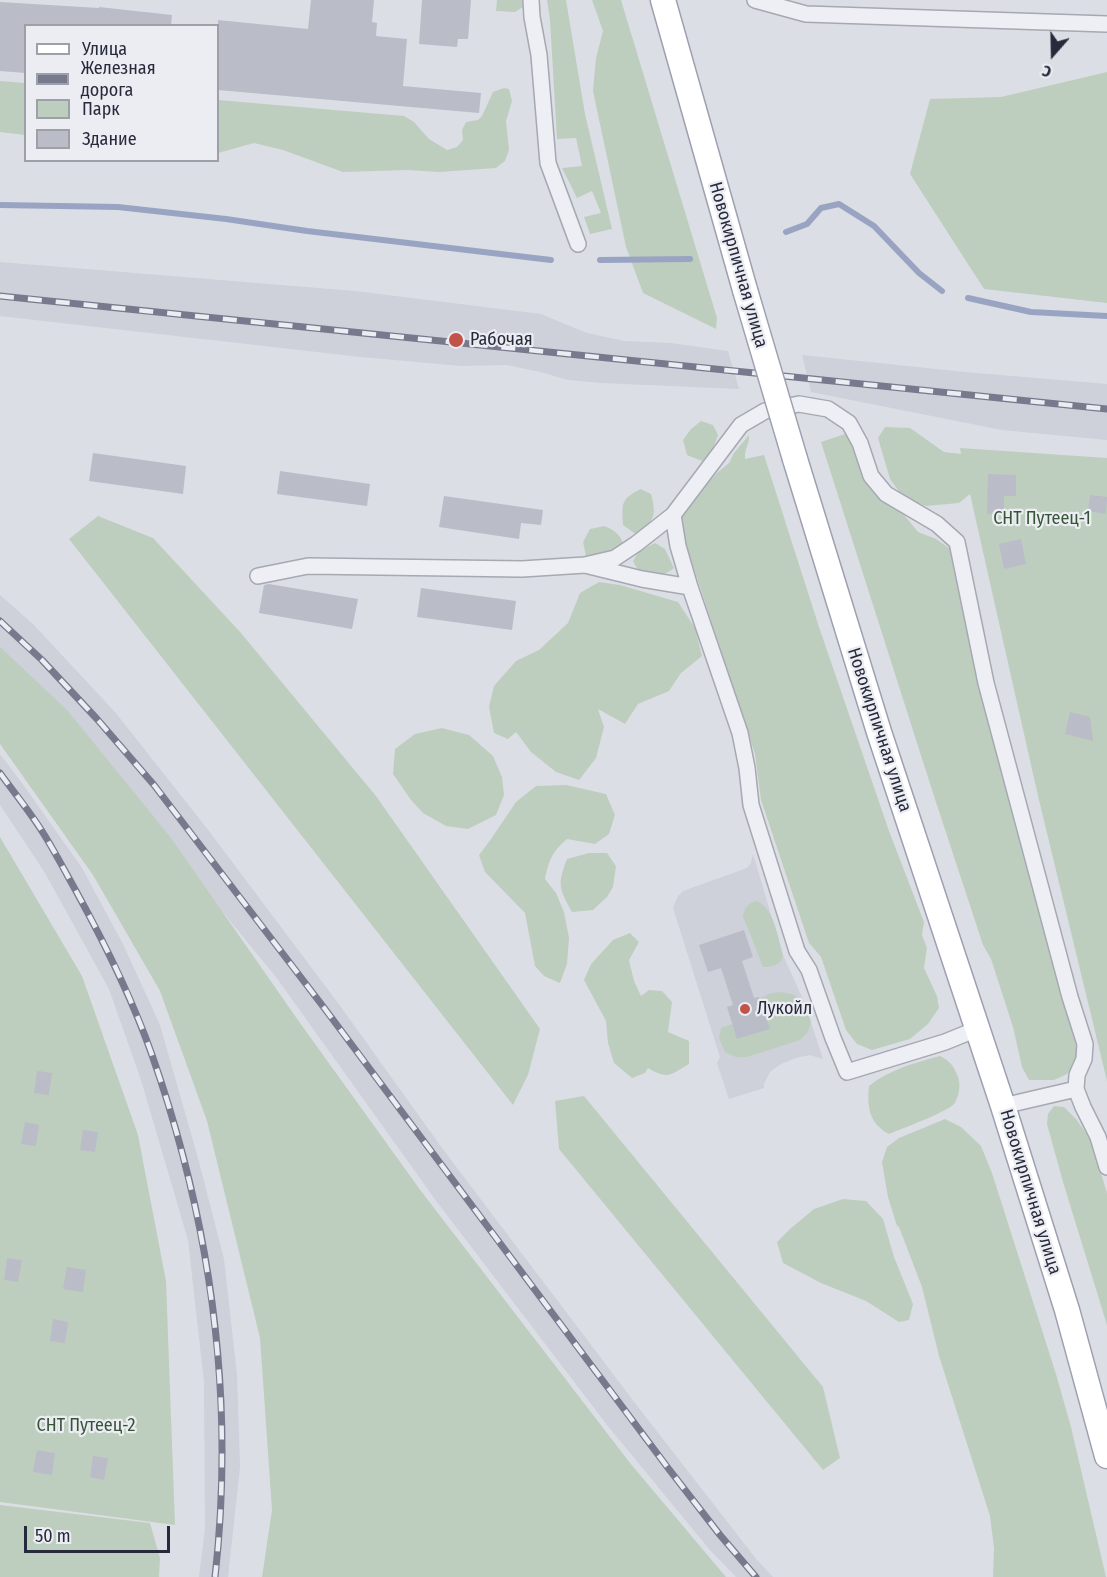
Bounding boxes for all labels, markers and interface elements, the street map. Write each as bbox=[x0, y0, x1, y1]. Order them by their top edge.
legend bbox=[24, 24, 219, 162]
north arrow bbox=[1023, 24, 1083, 84]
text: Улица bbox=[82, 38, 127, 60]
text: Железная дорога bbox=[81, 57, 156, 101]
text: С bbox=[1039, 61, 1054, 82]
text: Парк bbox=[82, 98, 120, 120]
text: Здание bbox=[82, 128, 137, 150]
street label: Новокирпичная улица bbox=[704, 180, 772, 350]
place label: Рабочая bbox=[470, 329, 533, 351]
marker: Рабочая bbox=[447, 331, 465, 349]
park label: СНТ Путеец-1 bbox=[993, 508, 1091, 530]
street label: Новокирпичная улица bbox=[842, 645, 916, 815]
place label: Лукойл bbox=[757, 998, 812, 1020]
marker: Лукойл bbox=[738, 1002, 752, 1016]
street label: Новокирпичная улица bbox=[995, 1107, 1065, 1277]
park label: СНТ Путеец-2 bbox=[37, 1415, 135, 1437]
scale bar bbox=[27, 1514, 172, 1552]
text: 50 m bbox=[35, 1525, 71, 1547]

